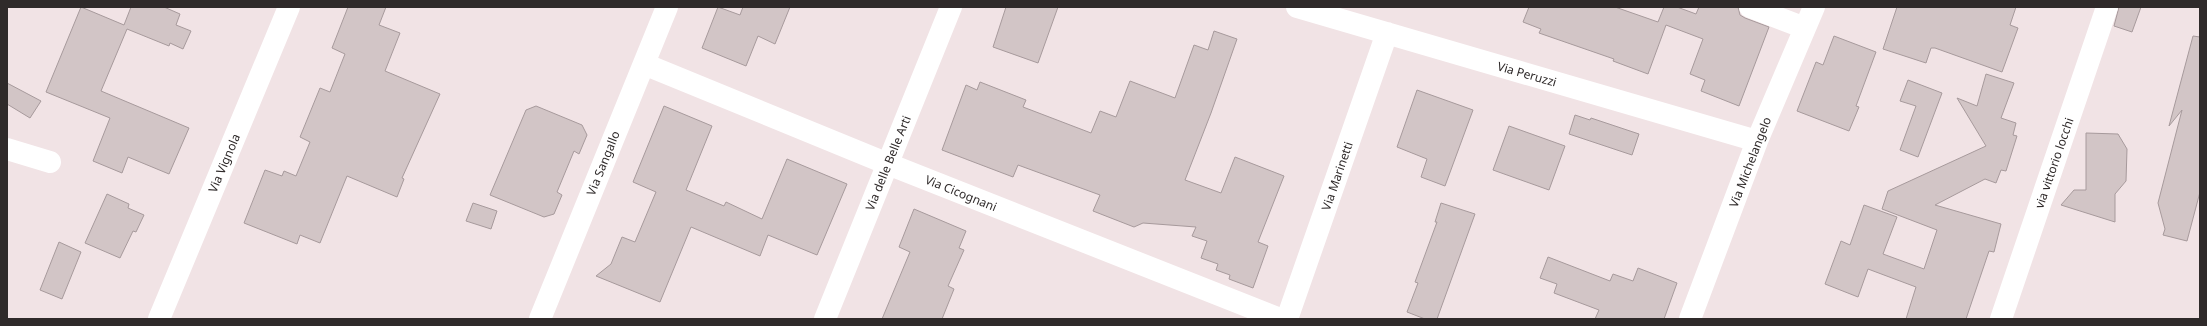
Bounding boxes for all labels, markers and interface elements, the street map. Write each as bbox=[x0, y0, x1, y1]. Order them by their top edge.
street label: Via Peruzzi bbox=[1495, 57, 1559, 91]
street label: Via delle Belle Arti bbox=[861, 113, 915, 213]
street label: Via Michelangelo bbox=[1725, 114, 1775, 210]
street label: via vittorio locchi bbox=[2031, 115, 2077, 211]
street label: Via Sangallo bbox=[582, 128, 624, 198]
street label: Via Vignola bbox=[204, 131, 244, 195]
street label: Via Marinetti bbox=[1317, 139, 1357, 213]
street label: Via Cicognani bbox=[923, 171, 999, 215]

